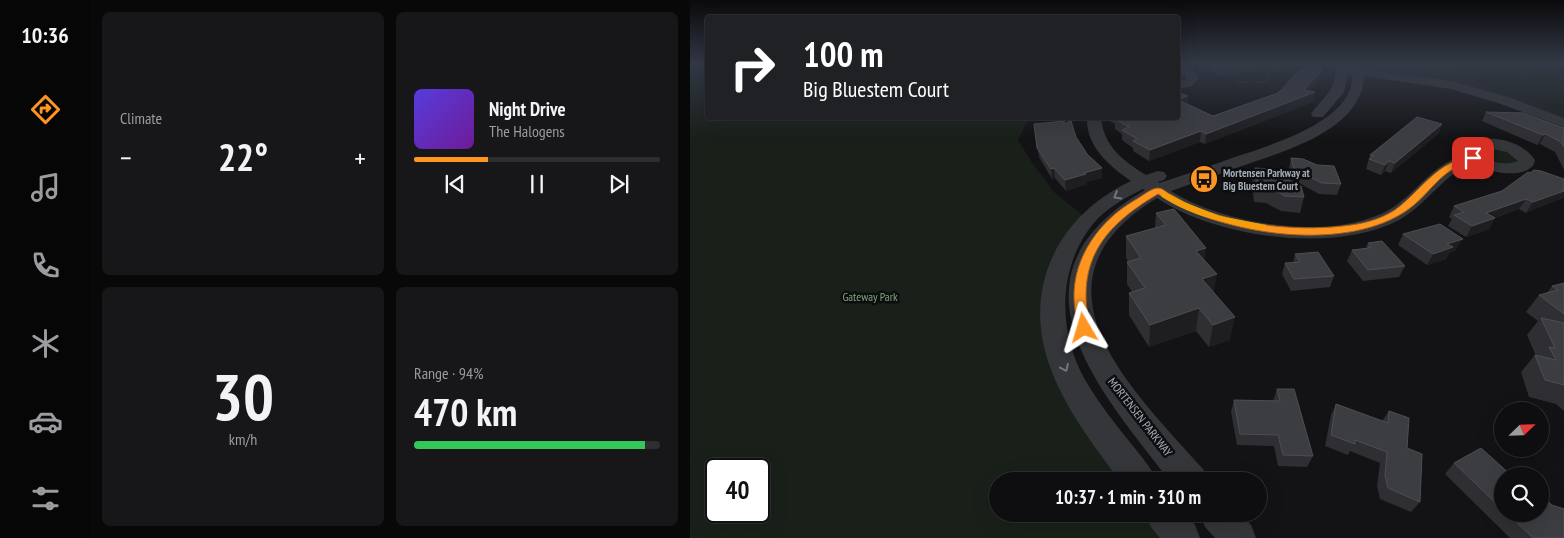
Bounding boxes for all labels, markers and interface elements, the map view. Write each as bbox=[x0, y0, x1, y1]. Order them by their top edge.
text: 10:36 bbox=[21, 21, 69, 49]
text: 100 m bbox=[803, 31, 884, 77]
icon: right bbox=[720, 35, 785, 100]
text: Big Bluestem Court bbox=[803, 75, 949, 103]
icon: directions bbox=[28, 92, 63, 127]
text: Night Drive bbox=[489, 97, 566, 121]
text: Climate bbox=[120, 108, 162, 128]
text: The Halogens bbox=[489, 121, 565, 141]
text: 22° bbox=[218, 132, 268, 181]
pin bbox=[1452, 137, 1494, 179]
text: − bbox=[120, 139, 132, 176]
text: + bbox=[354, 139, 366, 176]
icon: arrive bbox=[1459, 144, 1487, 172]
bus stop icon: Mortensen Parkway at Big Bluestem Court bbox=[1189, 164, 1219, 194]
place label: Mortensen Parkway at Big Bluestem Court bbox=[1223, 166, 1311, 193]
icon: music bbox=[28, 170, 63, 205]
icon: previous bbox=[441, 170, 469, 198]
icon: pause bbox=[523, 170, 551, 198]
icon: next bbox=[605, 170, 633, 198]
one-way arrow bbox=[1114, 189, 1123, 199]
icon: phone bbox=[28, 248, 63, 283]
park label: Gateway Park bbox=[842, 289, 898, 304]
position arrow bbox=[1057, 301, 1109, 353]
icon: climate bbox=[28, 326, 63, 361]
text: 30 bbox=[212, 354, 274, 438]
text: Range · 94% bbox=[414, 363, 483, 383]
one-way arrow bbox=[1058, 363, 1069, 372]
street label: MORTENSEN PARKWAY bbox=[1105, 374, 1176, 460]
text: 470 km bbox=[414, 387, 517, 436]
north arrow bbox=[1494, 402, 1549, 458]
map controls bbox=[1494, 402, 1549, 522]
icon: car bbox=[28, 404, 63, 439]
text: km/h bbox=[229, 429, 257, 449]
speed limit sign: 40 bbox=[705, 458, 770, 523]
button: search bbox=[1494, 467, 1549, 522]
icon: filters bbox=[28, 481, 63, 516]
text: 10:37 · 1 min · 310 m bbox=[1055, 485, 1201, 509]

